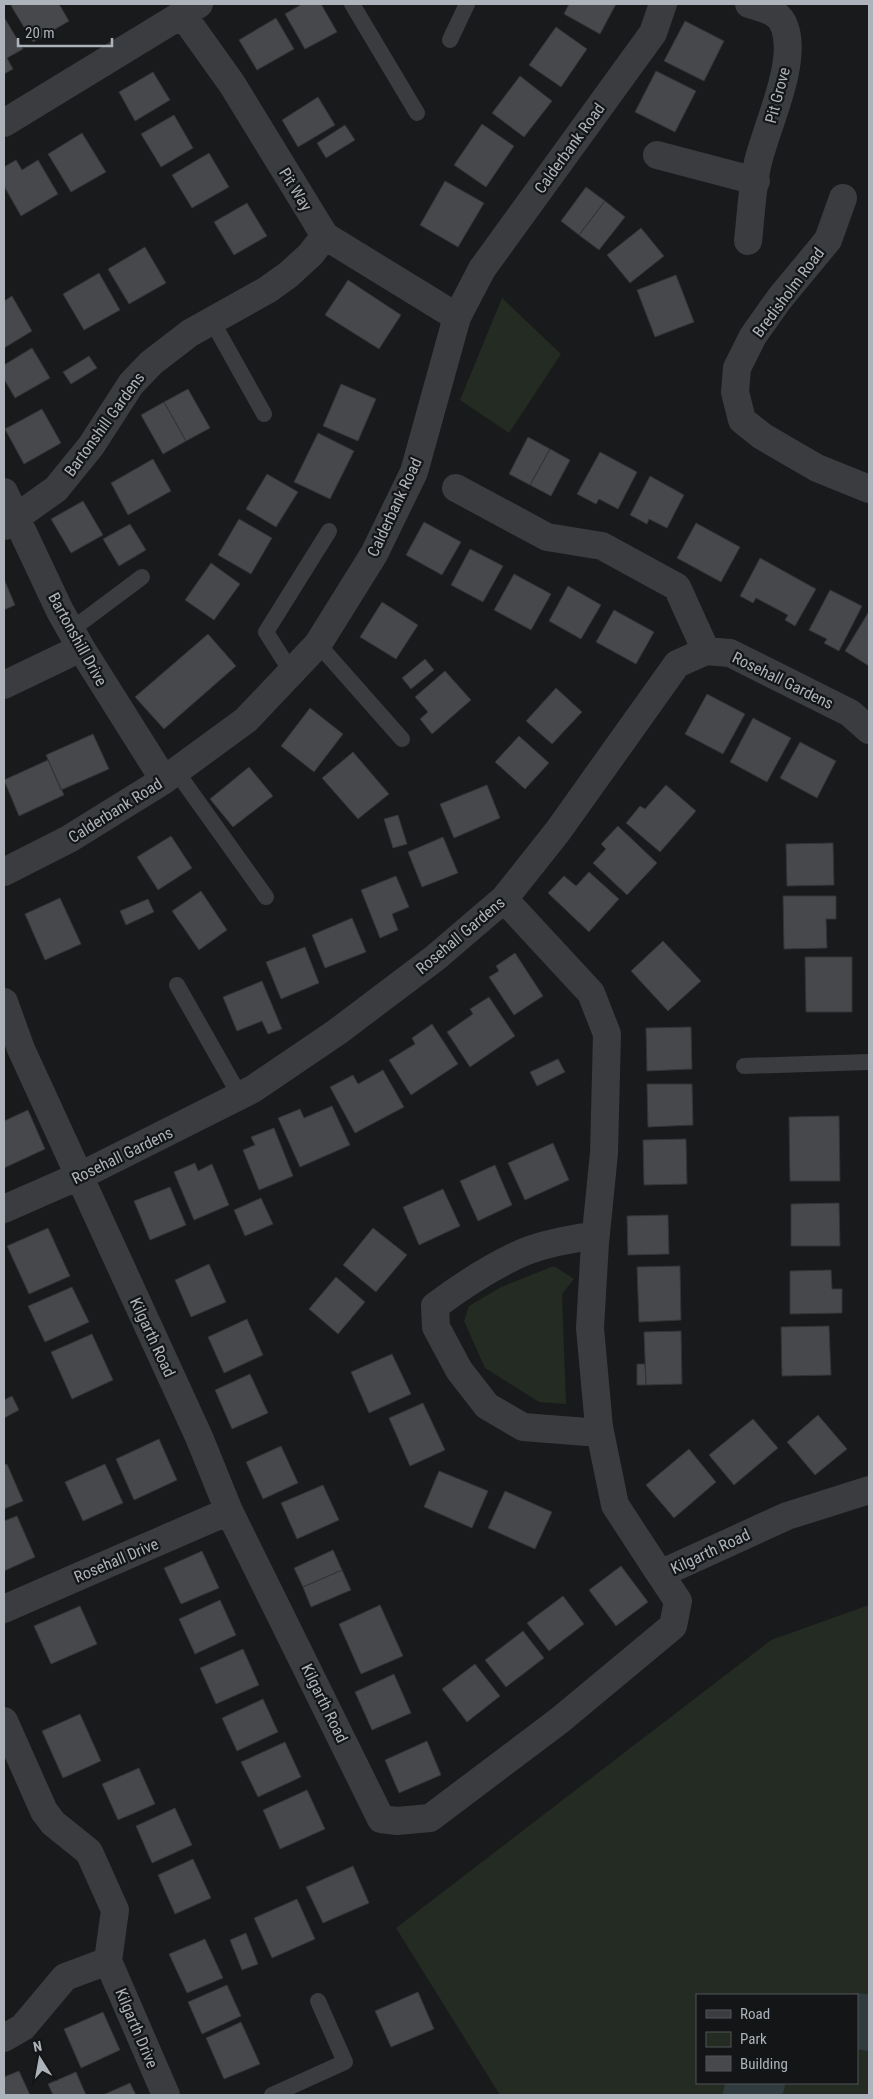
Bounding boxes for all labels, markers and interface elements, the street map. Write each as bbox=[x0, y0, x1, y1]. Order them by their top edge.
scale bar bbox=[18, 15, 111, 47]
text: 20 m bbox=[25, 24, 55, 42]
street label: Pit Grove bbox=[761, 65, 794, 125]
street label: Calderbank Road bbox=[530, 99, 609, 197]
street label: Pit Way bbox=[275, 164, 316, 215]
street label: Bredisholm Road bbox=[749, 244, 828, 341]
street label: Bartonshill Gardens bbox=[60, 369, 149, 480]
street label: Calderbank Road bbox=[363, 455, 426, 560]
street label: Bartonshill Drive bbox=[44, 589, 111, 689]
street label: Rosehall Gardens bbox=[729, 648, 836, 713]
street label: Calderbank Road bbox=[65, 774, 166, 847]
street label: Rosehall Gardens bbox=[412, 893, 509, 978]
street label: Rosehall Gardens bbox=[69, 1123, 176, 1188]
street label: Kilgarth Road bbox=[126, 1295, 179, 1380]
street label: Kilgarth Road bbox=[668, 1525, 753, 1578]
street label: Rosehall Drive bbox=[71, 1534, 161, 1587]
street label: Kilgarth Road bbox=[297, 1661, 352, 1746]
street label: Kilgarth Drive bbox=[111, 1985, 162, 2071]
legend bbox=[696, 1994, 858, 2084]
text: Road bbox=[740, 2005, 770, 2023]
text: Park bbox=[740, 2030, 767, 2048]
north arrow bbox=[15, 2034, 65, 2084]
text: N bbox=[32, 2038, 43, 2055]
text: Building bbox=[740, 2055, 788, 2073]

